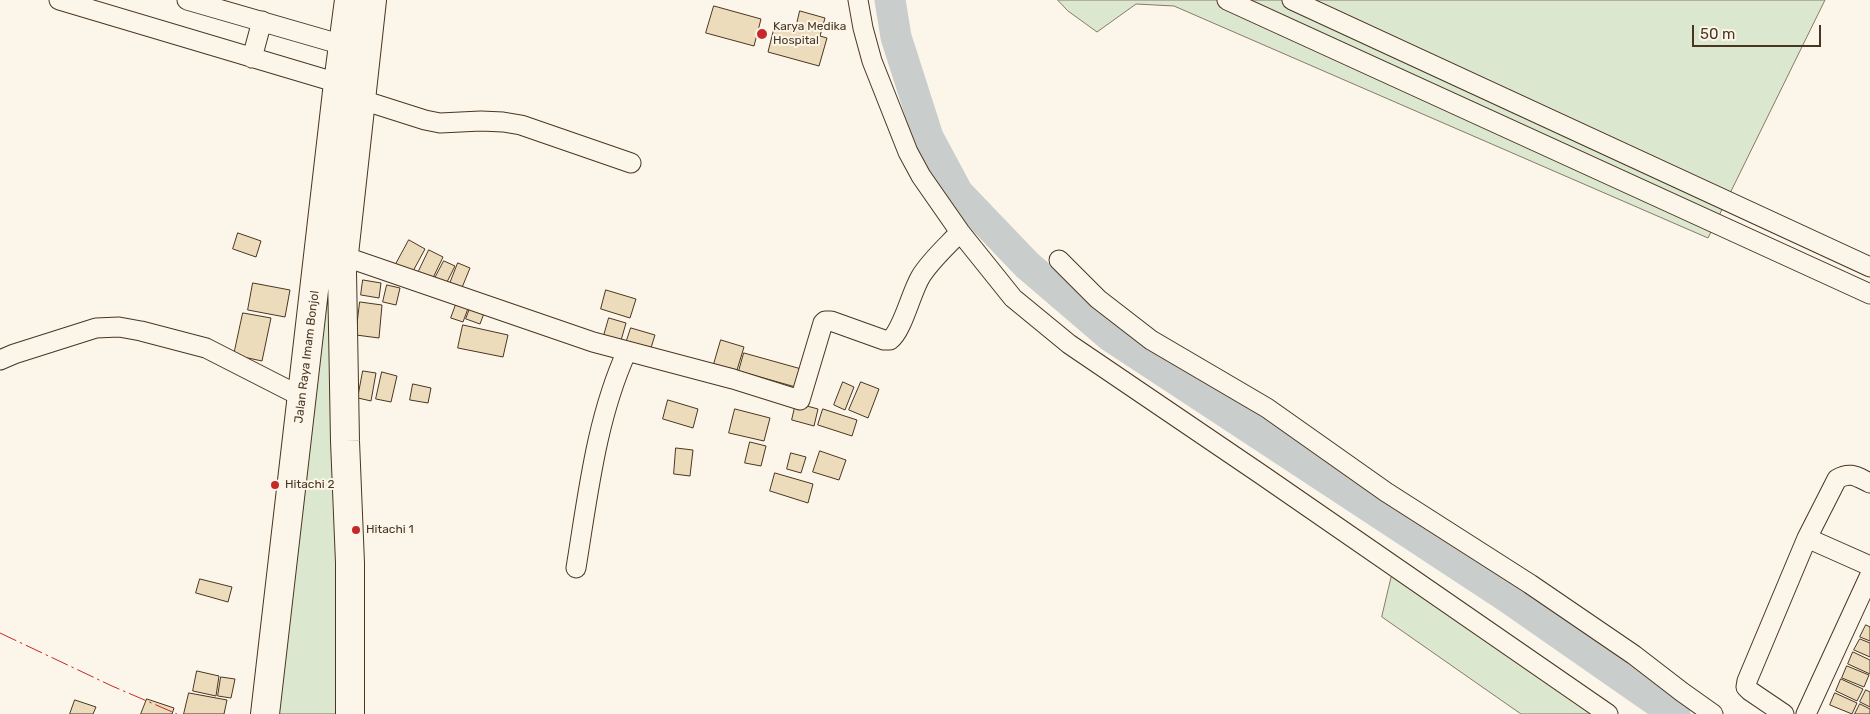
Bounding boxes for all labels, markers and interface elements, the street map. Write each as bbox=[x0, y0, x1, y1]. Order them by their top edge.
scale bar bbox=[1695, 15, 1824, 47]
place label: Karya Medika Hospital bbox=[773, 20, 846, 48]
text: 50 m bbox=[1700, 25, 1735, 43]
marker: Karya Medika Hospital bbox=[755, 27, 769, 41]
street label: Jalan Raya Imam Bonjol bbox=[292, 290, 322, 424]
place label: Hitachi 2 bbox=[285, 478, 335, 492]
marker: Hitachi 2 bbox=[269, 479, 281, 491]
place label: Hitachi 1 bbox=[366, 523, 414, 537]
marker: Hitachi 1 bbox=[350, 524, 362, 536]

